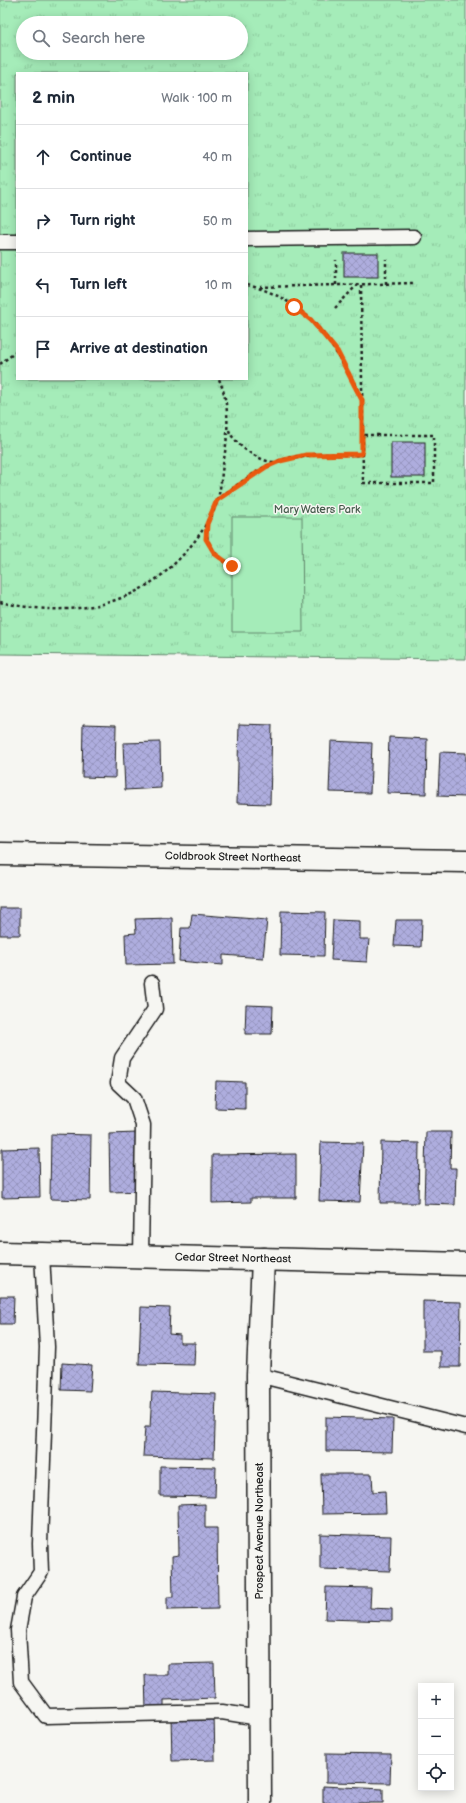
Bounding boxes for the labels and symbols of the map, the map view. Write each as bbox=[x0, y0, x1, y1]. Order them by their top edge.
route start bbox=[285, 298, 303, 316]
park label: Mary Waters Park bbox=[274, 503, 361, 516]
route end bbox=[223, 557, 241, 575]
street label: Coldbrook Street Northeast bbox=[165, 849, 302, 865]
street label: Cedar Street Northeast bbox=[175, 1250, 292, 1266]
street label: Prospect Avenue Northeast bbox=[253, 1462, 266, 1600]

